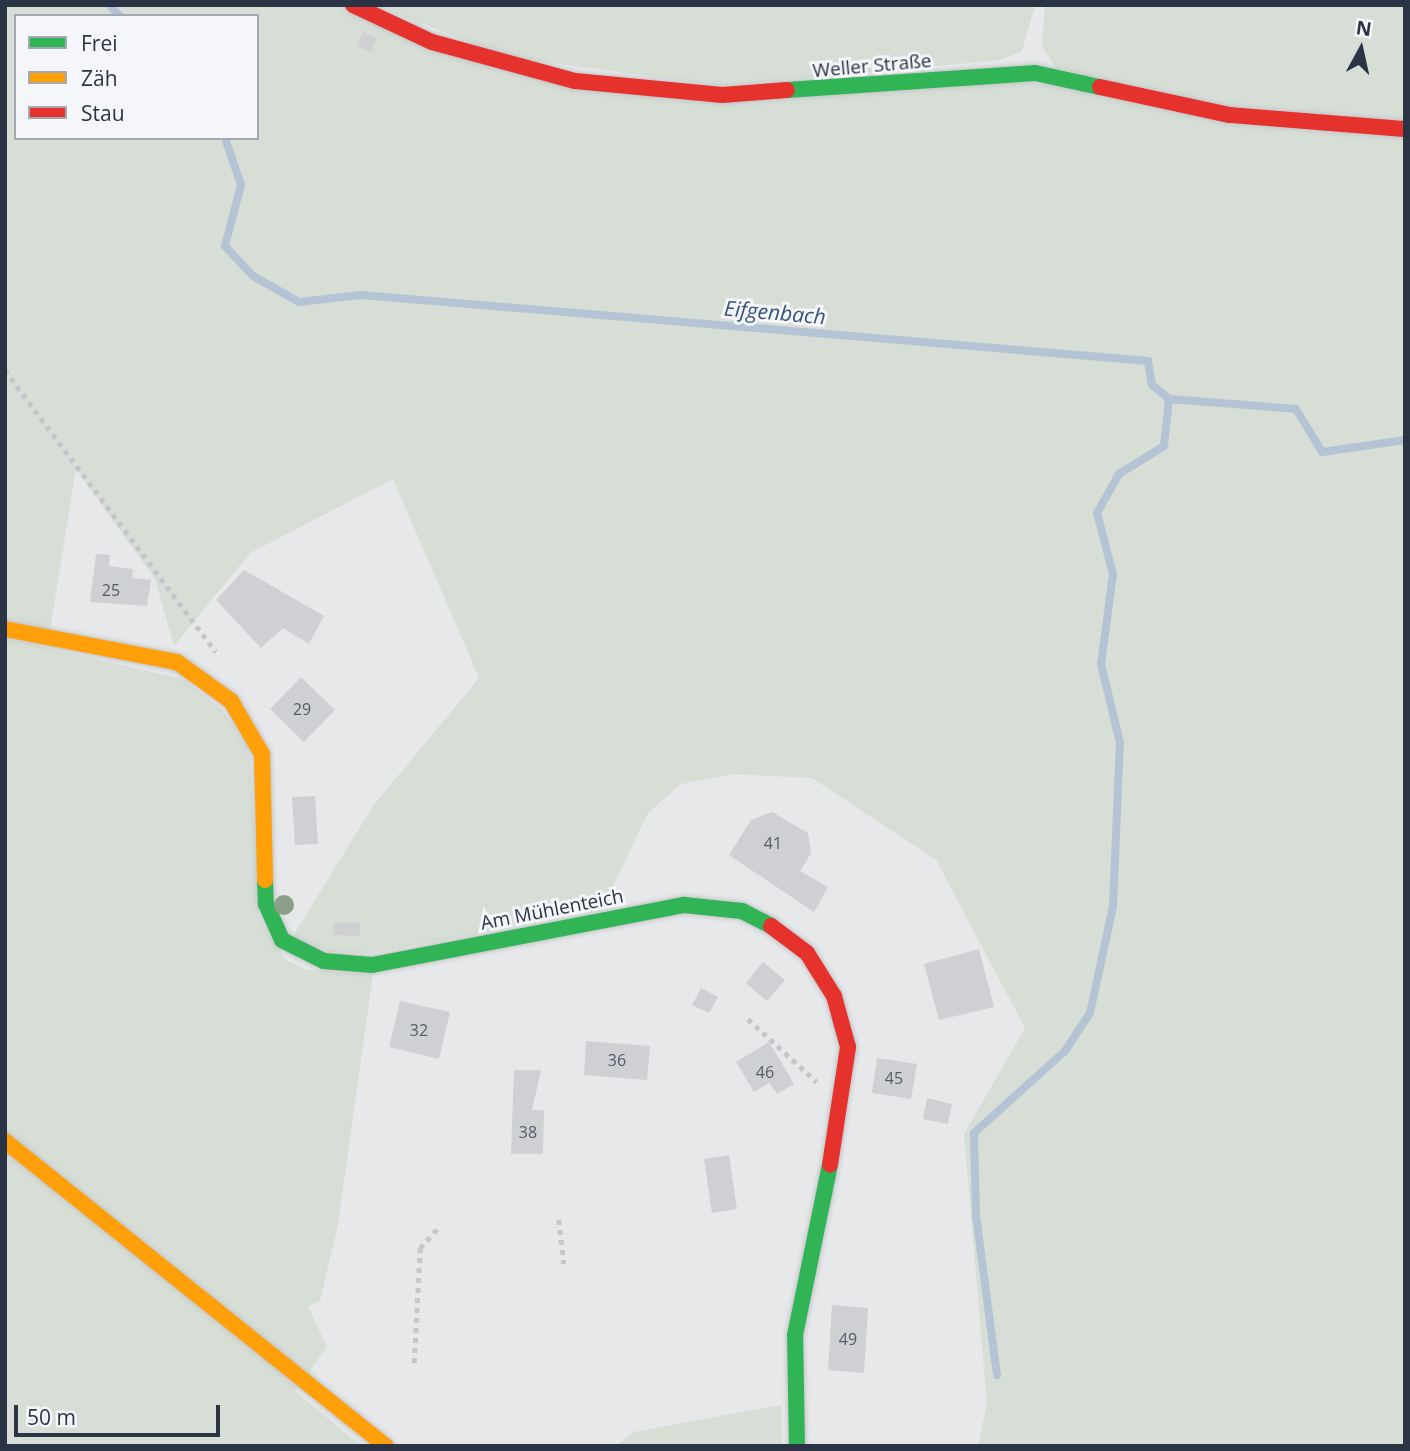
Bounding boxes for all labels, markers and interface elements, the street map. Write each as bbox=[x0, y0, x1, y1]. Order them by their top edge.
legend bbox=[14, 14, 259, 140]
north arrow bbox=[1326, 14, 1396, 84]
text: N bbox=[1354, 14, 1373, 42]
text: Frei bbox=[81, 29, 118, 57]
street label: Weller Straße bbox=[812, 49, 932, 83]
text: Zäh bbox=[81, 64, 118, 92]
text: Stau bbox=[81, 99, 125, 127]
water label: Eifgenbach bbox=[723, 295, 827, 329]
house number: 25 bbox=[102, 580, 120, 600]
house number: 29 bbox=[293, 699, 311, 719]
house number: 41 bbox=[764, 833, 782, 853]
street label: Am Mühlenteich bbox=[479, 885, 625, 935]
house number: 32 bbox=[410, 1020, 428, 1040]
house number: 36 bbox=[608, 1050, 626, 1070]
house number: 46 bbox=[756, 1062, 774, 1082]
house number: 45 bbox=[885, 1068, 903, 1088]
house number: 38 bbox=[519, 1122, 537, 1142]
house number: 49 bbox=[839, 1329, 857, 1349]
scale bar bbox=[18, 1392, 224, 1436]
text: 50 m bbox=[27, 1403, 76, 1431]

